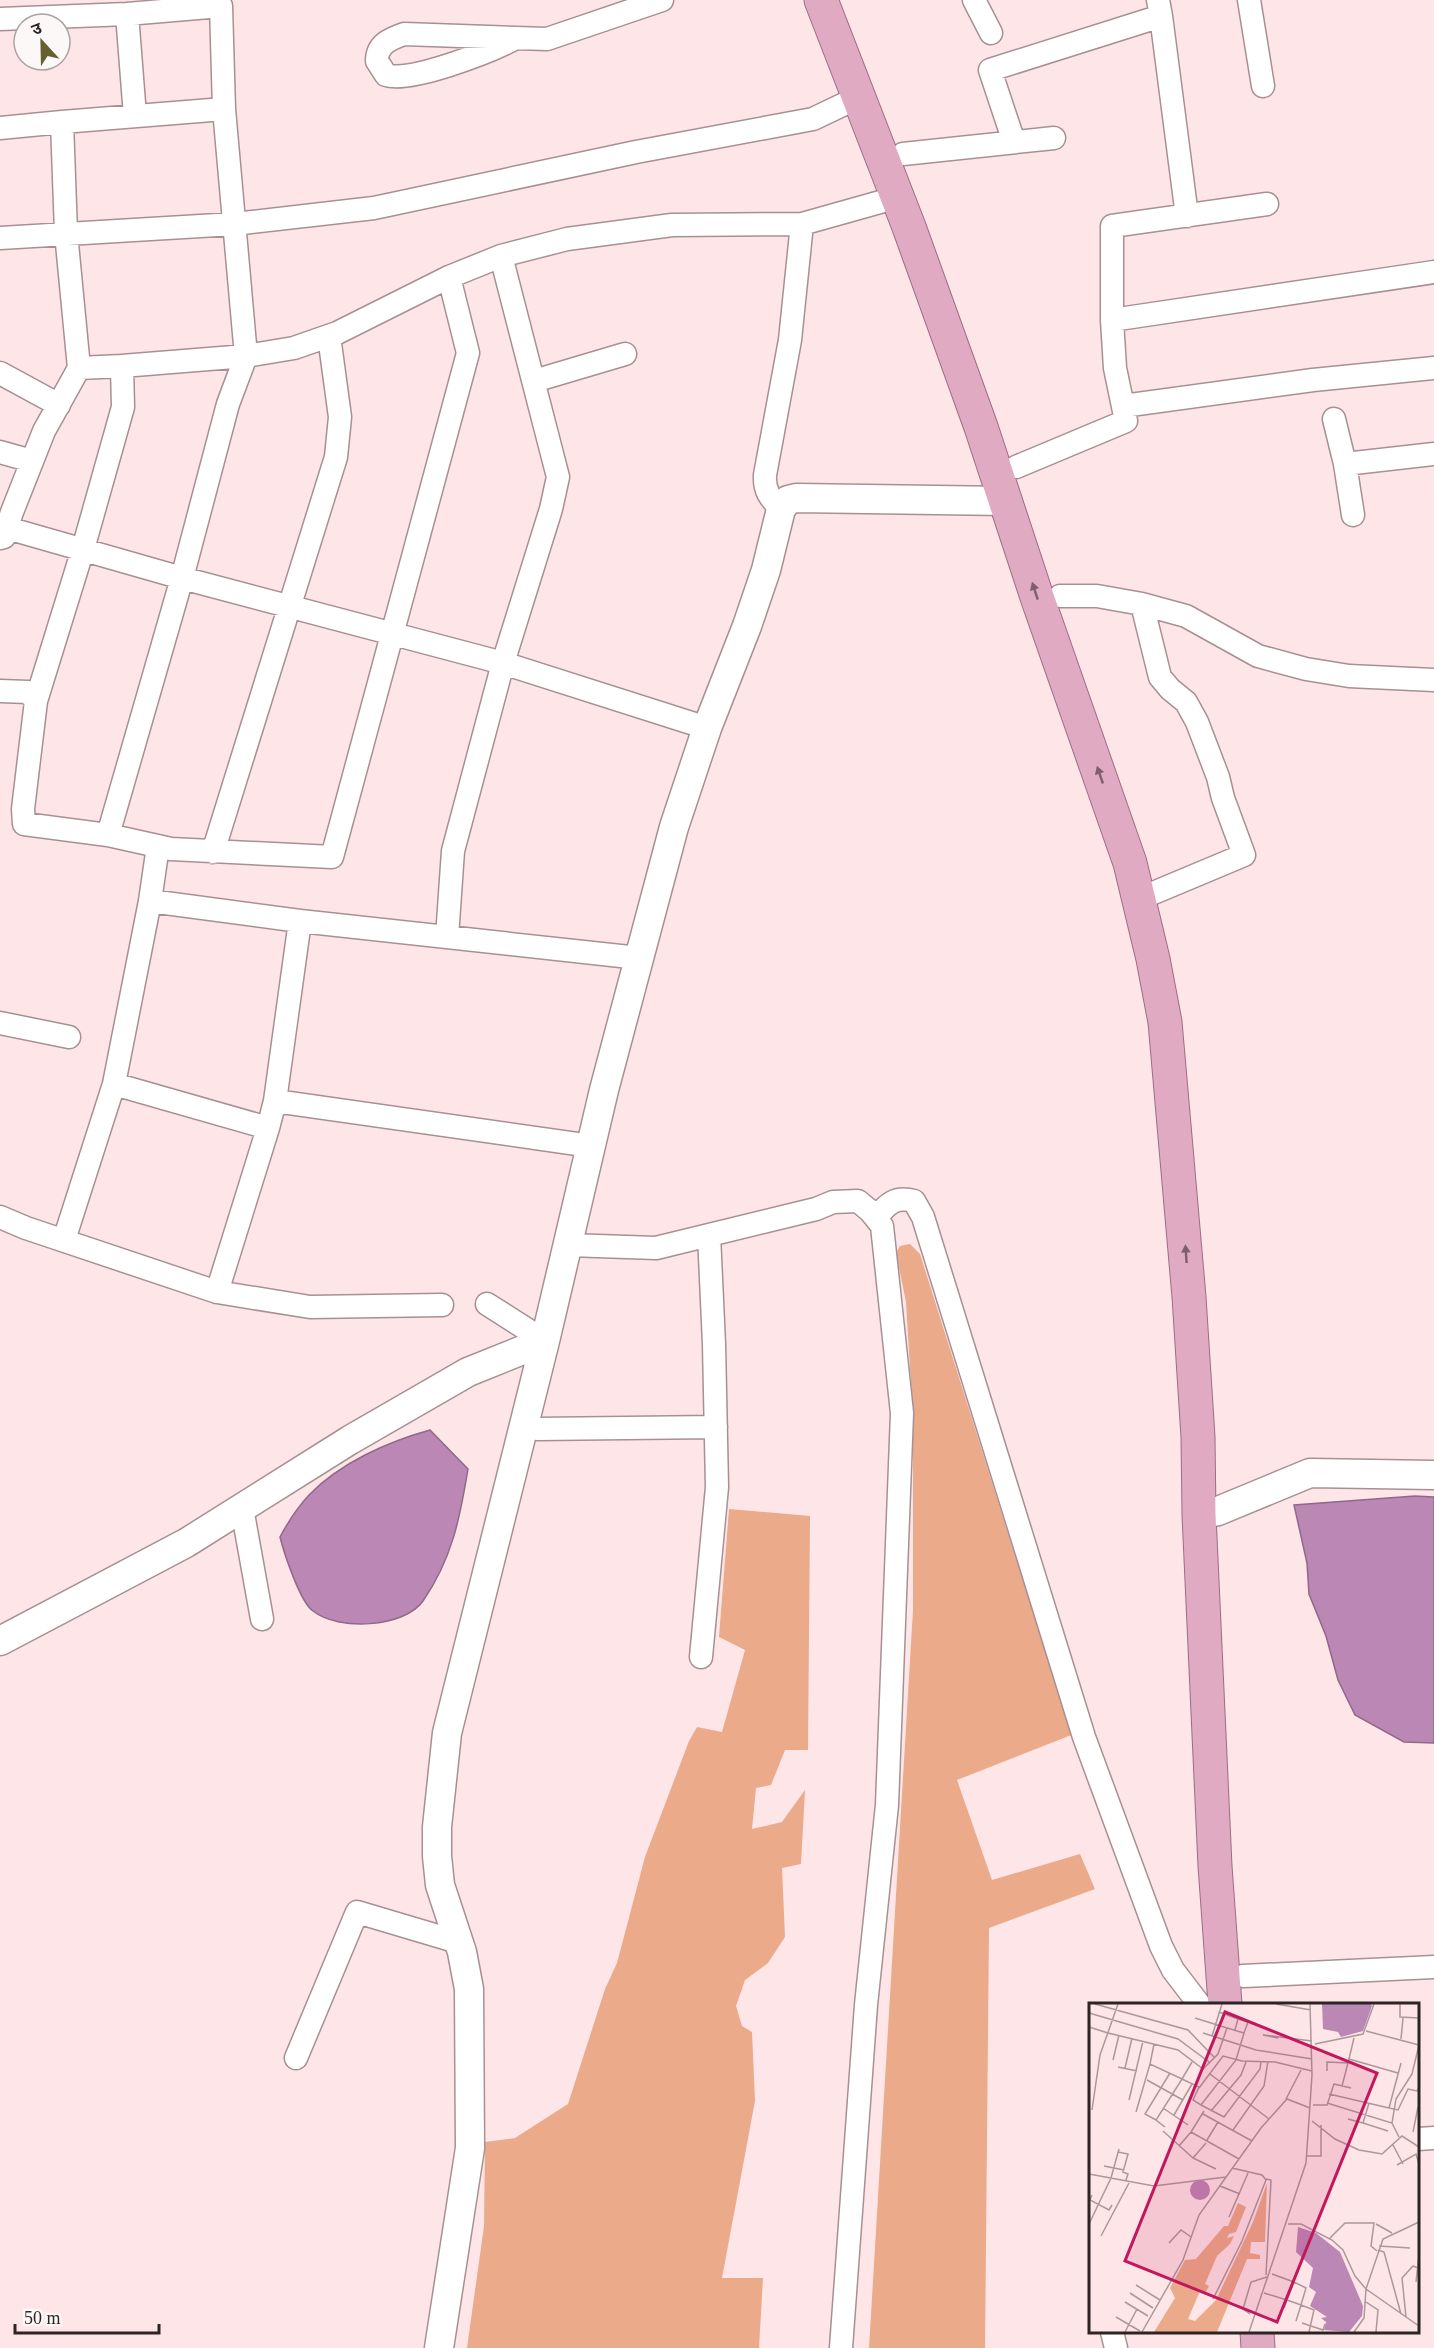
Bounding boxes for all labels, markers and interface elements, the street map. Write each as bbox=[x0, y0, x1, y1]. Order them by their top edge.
north arrow bbox=[12, 12, 72, 72]
text: उ bbox=[29, 19, 45, 38]
one-way arrow bbox=[1030, 582, 1039, 600]
one-way arrow bbox=[1095, 766, 1104, 784]
one-way arrow bbox=[1181, 1245, 1190, 1264]
inset map bbox=[1089, 2003, 1419, 2333]
scale bar bbox=[15, 2297, 159, 2335]
text: 50 m bbox=[24, 2308, 61, 2328]

